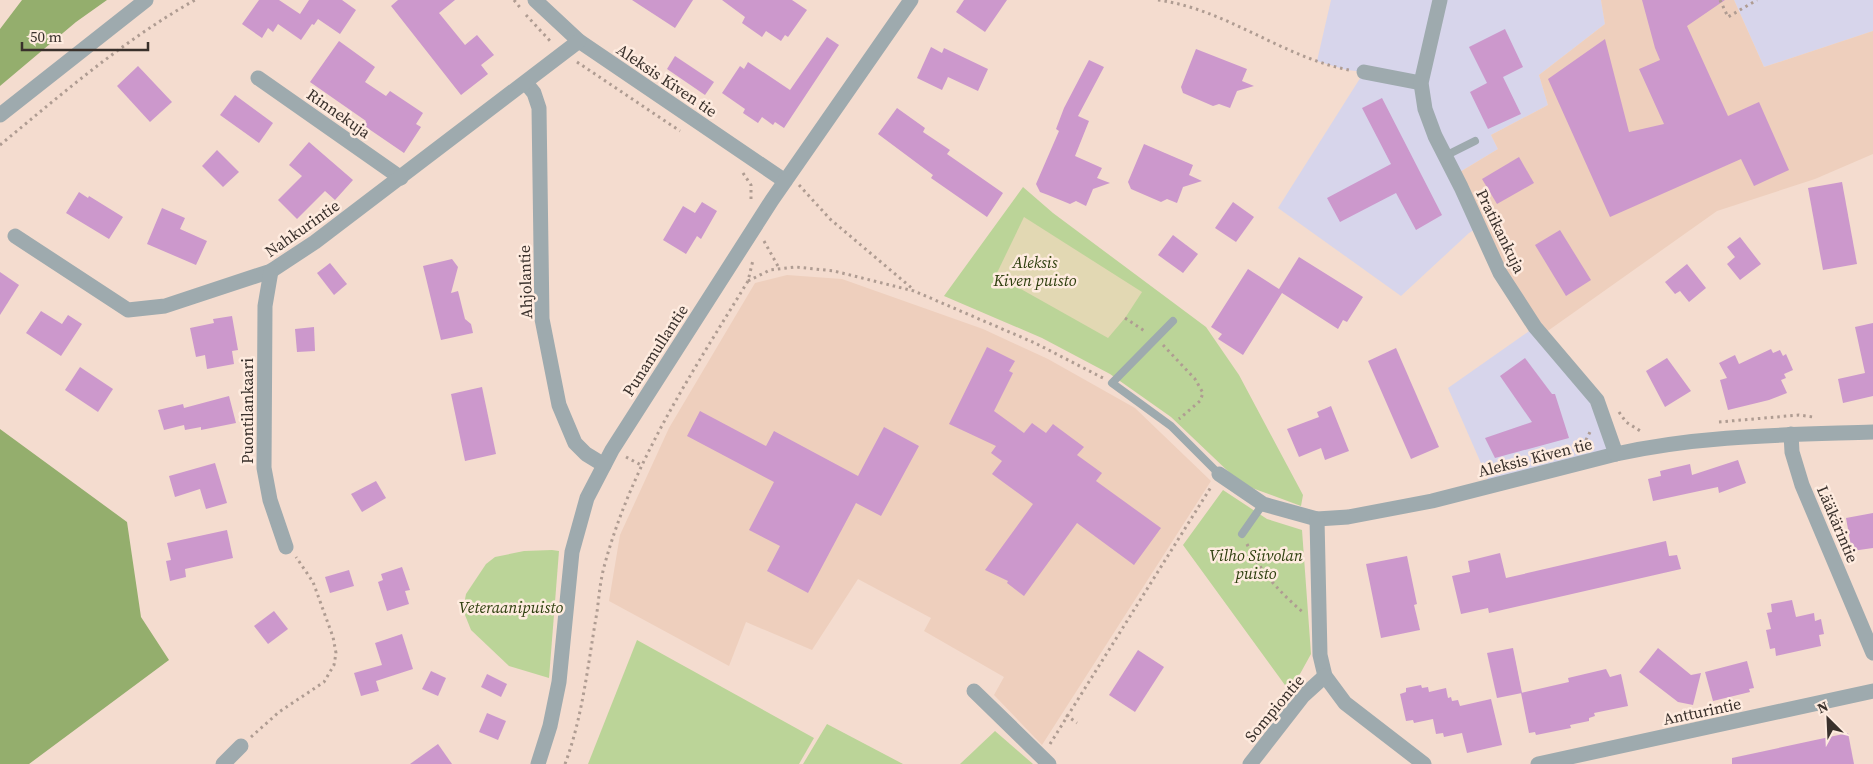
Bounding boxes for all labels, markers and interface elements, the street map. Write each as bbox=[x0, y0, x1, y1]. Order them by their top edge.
scale bar bbox=[22, 20, 149, 52]
text: 50 m bbox=[30, 26, 62, 47]
street label: Aleksis Kiven tie bbox=[612, 38, 722, 122]
street label: Rinnekuja bbox=[303, 83, 376, 143]
street label: Pratikankuja bbox=[1471, 185, 1531, 278]
street label: Nahkurintie bbox=[260, 194, 344, 262]
street label: Ahjolantie bbox=[513, 245, 537, 319]
park label: Aleksis Kiven puisto bbox=[992, 251, 1077, 291]
street label: Punamullantie bbox=[617, 300, 693, 400]
street label: Puontilankaari bbox=[236, 358, 258, 464]
street label: Aleksis Kiven tie bbox=[1476, 432, 1594, 482]
street label: Lääkärintie bbox=[1812, 482, 1864, 566]
park label: Vilho Siivolan puisto bbox=[1209, 544, 1303, 584]
park label: Veteraanipuisto bbox=[459, 596, 564, 618]
street label: Sompiontie bbox=[1239, 670, 1309, 746]
street label: Antturintie bbox=[1661, 692, 1743, 730]
north arrow bbox=[1803, 694, 1853, 744]
text: N bbox=[1814, 696, 1831, 718]

